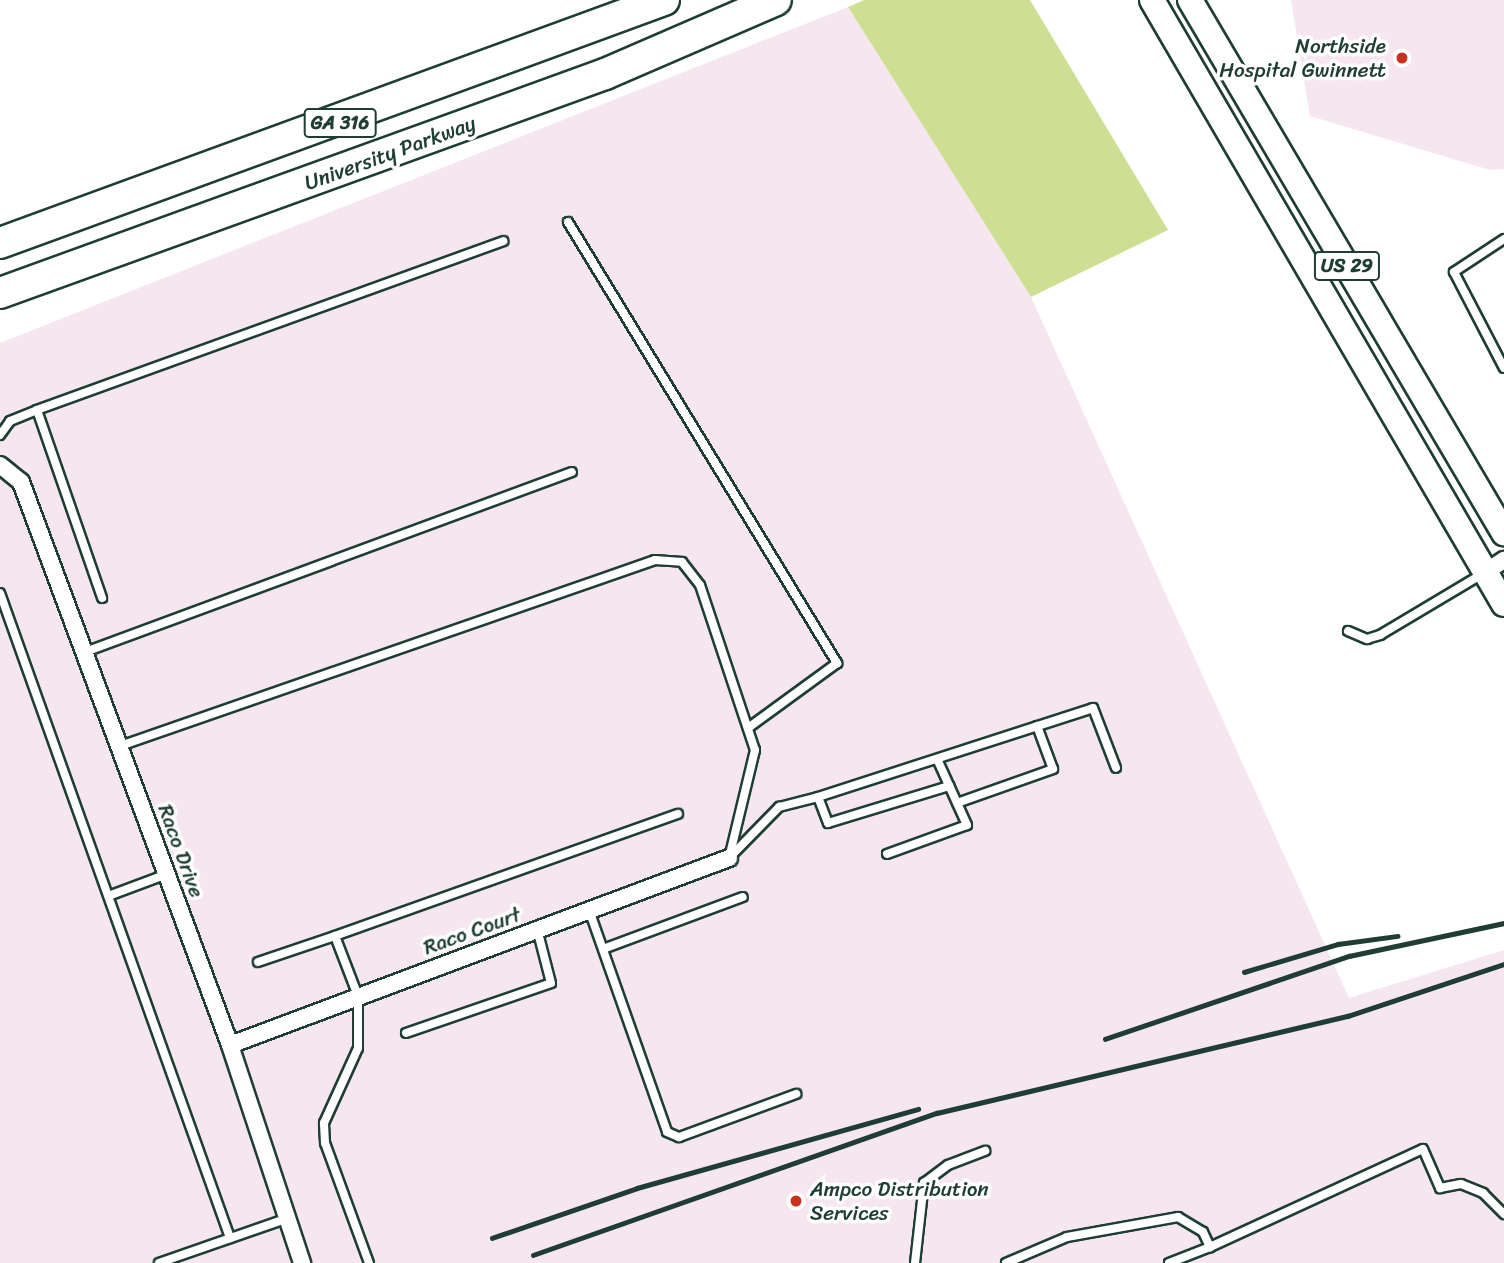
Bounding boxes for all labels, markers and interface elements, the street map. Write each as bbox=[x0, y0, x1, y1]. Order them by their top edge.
place label: Northside Hospital Gwinnett bbox=[1219, 33, 1386, 83]
marker: Northside Hospital Gwinnett bbox=[1392, 48, 1412, 68]
road number: GA 316 bbox=[303, 108, 377, 139]
street label: University Parkway bbox=[301, 110, 479, 196]
road number: US 29 bbox=[1314, 250, 1380, 282]
street label: Raco Drive bbox=[153, 801, 209, 901]
street label: Raco Court bbox=[419, 902, 525, 960]
place label: Ampco Distribution Services bbox=[810, 1176, 989, 1226]
marker: Ampco Distribution Services bbox=[788, 1193, 804, 1209]

